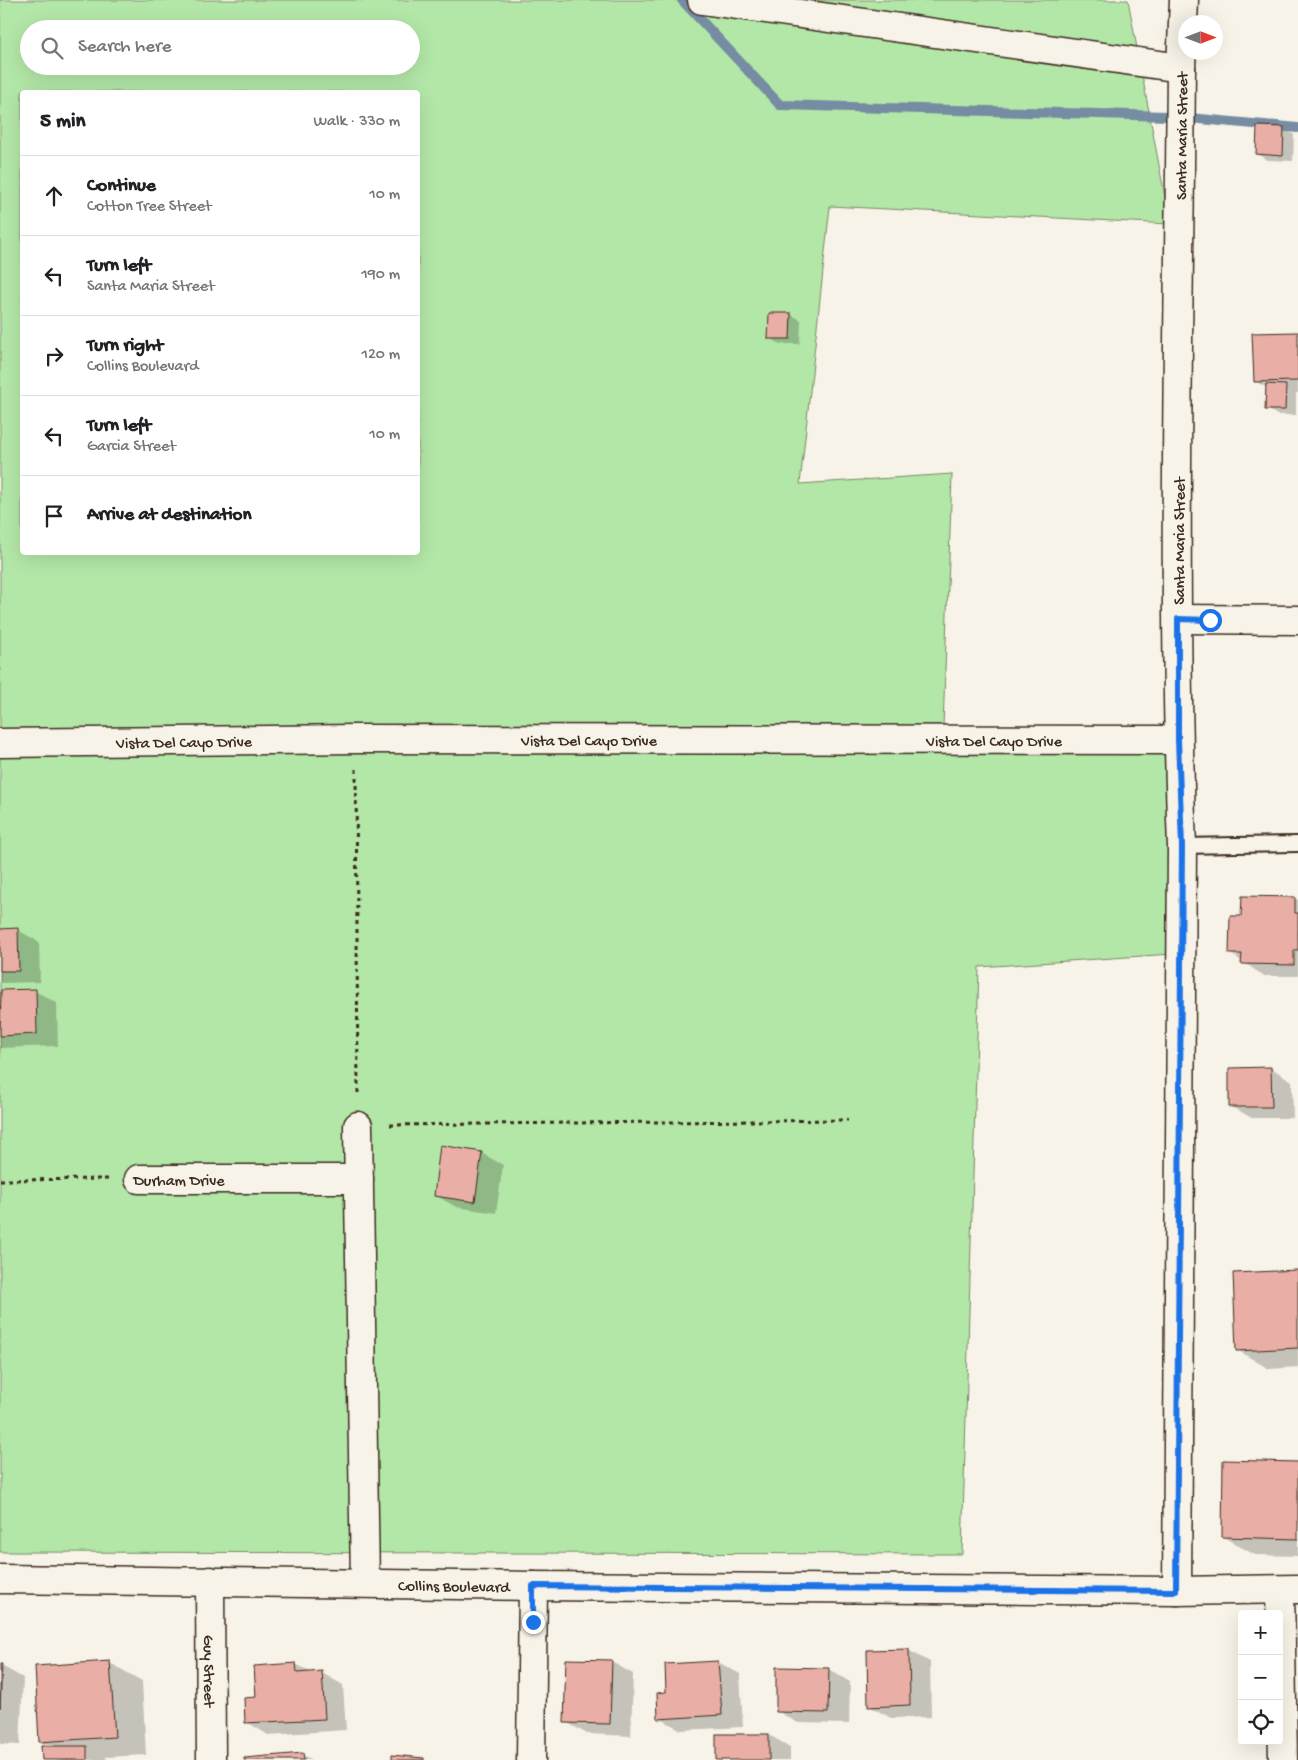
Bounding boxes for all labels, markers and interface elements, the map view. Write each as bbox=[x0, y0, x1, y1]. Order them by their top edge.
north arrow bbox=[1178, 15, 1223, 60]
search box bbox=[20, 20, 420, 75]
icon: search bbox=[38, 34, 66, 62]
text: Search here bbox=[78, 36, 172, 59]
street label: Santa Maria Street bbox=[1174, 71, 1194, 200]
text: 5 min bbox=[40, 110, 85, 135]
text: Walk · 330 m bbox=[313, 113, 400, 132]
text: Continue bbox=[87, 175, 156, 198]
icon: ahead bbox=[40, 182, 68, 210]
text: 10 m bbox=[369, 186, 400, 205]
text: Cotton Tree Street bbox=[87, 198, 212, 217]
text: Turn left bbox=[87, 255, 151, 278]
icon: left bbox=[40, 262, 68, 290]
text: 190 m bbox=[361, 266, 400, 285]
text: Santa Maria Street bbox=[87, 278, 215, 297]
text: Turn right bbox=[87, 335, 163, 358]
icon: right bbox=[40, 342, 68, 370]
text: 120 m bbox=[361, 346, 400, 365]
text: Collins Boulevard bbox=[87, 358, 199, 377]
text: Turn left bbox=[87, 415, 151, 438]
icon: left bbox=[40, 422, 68, 450]
text: 10 m bbox=[369, 426, 400, 445]
text: Garcia Street bbox=[87, 438, 176, 457]
street label: Santa Maria Street bbox=[1172, 476, 1191, 605]
icon: arrive bbox=[40, 502, 68, 530]
text: Arrive at destination bbox=[87, 504, 251, 527]
route start bbox=[1199, 609, 1222, 632]
street label: Vista Del Cayo Drive bbox=[520, 733, 658, 752]
street label: Vista Del Cayo Drive bbox=[115, 734, 253, 755]
street label: Vista Del Cayo Drive bbox=[925, 734, 1063, 753]
street label: Durham Drive bbox=[132, 1173, 225, 1192]
street label: Collins Boulevard bbox=[398, 1578, 511, 1599]
map controls bbox=[1238, 1610, 1283, 1745]
button: + bbox=[1238, 1610, 1283, 1655]
route end bbox=[522, 1611, 545, 1634]
street label: Guy Street bbox=[197, 1635, 217, 1709]
button: − bbox=[1238, 1655, 1283, 1700]
button: locate bbox=[1238, 1700, 1283, 1745]

